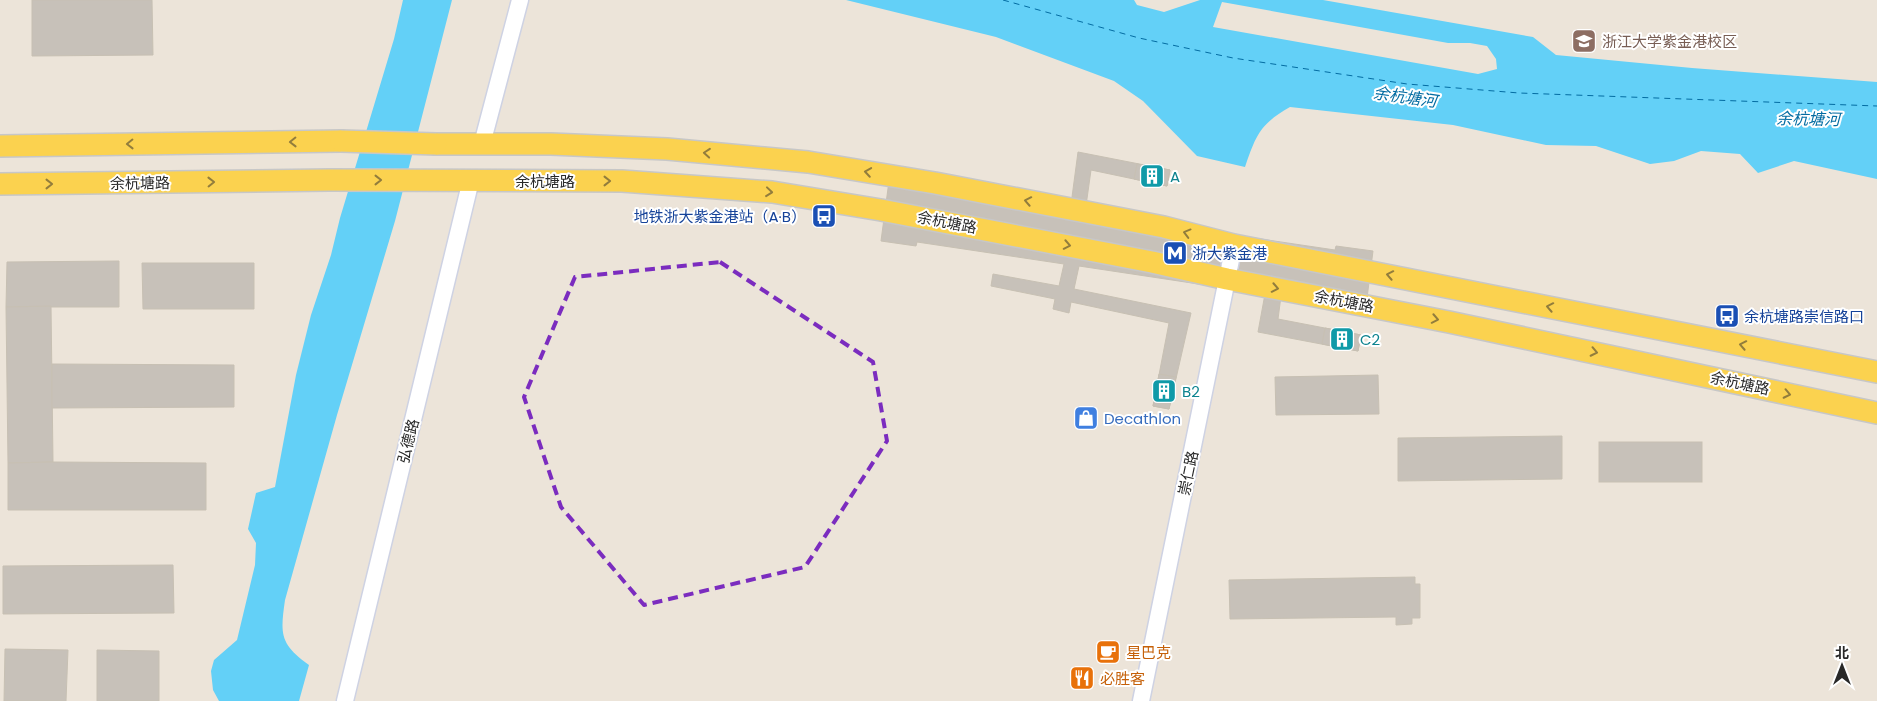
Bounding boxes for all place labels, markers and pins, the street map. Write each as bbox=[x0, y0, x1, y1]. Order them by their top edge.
school or university icon: 浙江大学紫金港校区 bbox=[1571, 28, 1597, 54]
place label: 浙江大学紫金港校区 bbox=[1602, 31, 1737, 52]
building icon: A bbox=[1139, 163, 1165, 189]
place label: A bbox=[1170, 166, 1180, 187]
bus stop icon: 地铁浙大紫金港站（A·B） bbox=[811, 203, 837, 229]
place label: 地铁浙大紫金港站（A·B） bbox=[634, 206, 806, 227]
metro station icon: 浙大紫金港 bbox=[1162, 240, 1188, 266]
place label: 浙大紫金港 bbox=[1192, 243, 1267, 264]
bus stop icon: 余杭塘路崇信路口 bbox=[1714, 303, 1740, 329]
place label: 余杭塘路崇信路口 bbox=[1744, 306, 1864, 327]
building icon: C2 bbox=[1329, 326, 1355, 352]
place label: C2 bbox=[1360, 329, 1380, 350]
building icon: B2 bbox=[1151, 378, 1177, 404]
place label: B2 bbox=[1182, 381, 1200, 402]
shop icon: Decathlon bbox=[1073, 405, 1099, 431]
place label: Decathlon bbox=[1104, 408, 1181, 429]
cafe icon: 星巴克 bbox=[1095, 639, 1121, 665]
place label: 星巴克 bbox=[1126, 642, 1171, 663]
restaurant icon: 必胜客 bbox=[1069, 665, 1095, 691]
place label: 必胜客 bbox=[1100, 668, 1145, 689]

